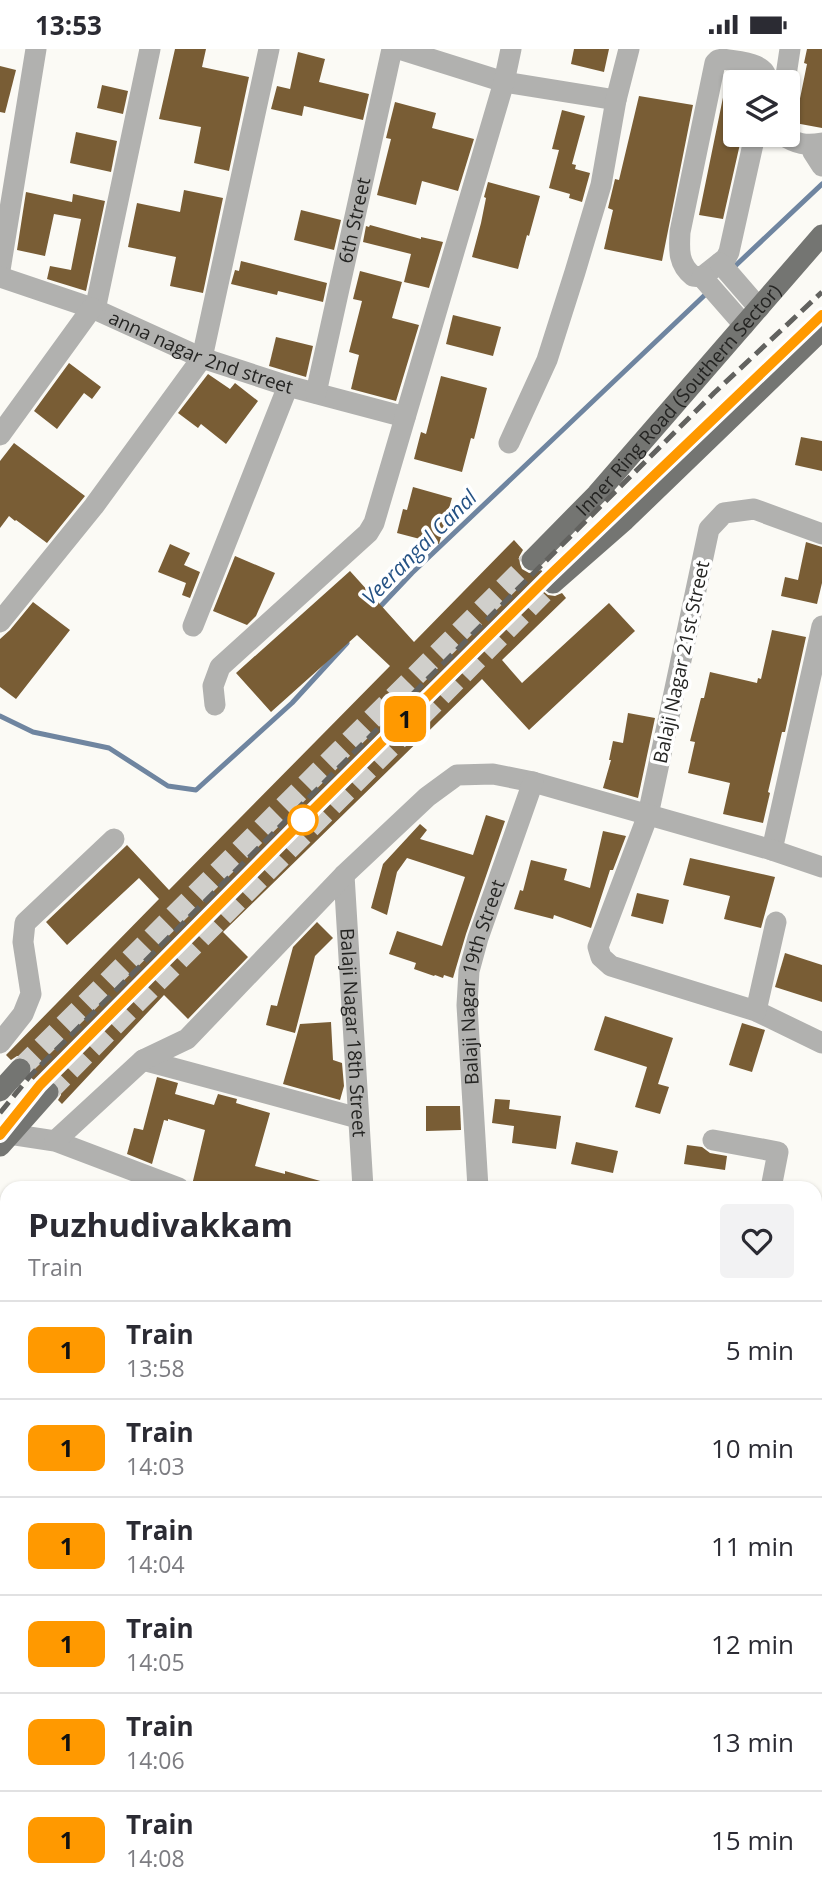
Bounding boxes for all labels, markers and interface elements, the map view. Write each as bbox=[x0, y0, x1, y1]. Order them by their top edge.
text: 13:53 bbox=[35, 7, 102, 43]
map controls bbox=[723, 70, 800, 147]
button: layers bbox=[723, 70, 800, 147]
street label: 6th Street bbox=[332, 175, 376, 266]
street label: Inner Ring Road (Southern Sector) bbox=[570, 278, 787, 521]
street label: anna nagar 2nd street bbox=[105, 304, 296, 400]
water label: Veerangal Canal bbox=[355, 483, 483, 611]
street label: Balaji Nagar 21st Street bbox=[647, 558, 715, 766]
line badge: 1 bbox=[382, 696, 428, 742]
text: 1 bbox=[398, 702, 412, 735]
unlabelled marker bbox=[288, 805, 318, 835]
street label: Balaji Nagar 19th Street bbox=[454, 876, 511, 1086]
street label: Balaji Nagar 18th Street bbox=[334, 927, 373, 1138]
text: Puzhudivakkam bbox=[28, 1202, 293, 1247]
button: heart bbox=[720, 1204, 794, 1278]
text: Train bbox=[28, 1251, 83, 1283]
text: Train bbox=[126, 1316, 194, 1352]
text: 5 min bbox=[726, 1332, 794, 1368]
text: 1 bbox=[60, 1333, 73, 1366]
text: 13:58 bbox=[126, 1352, 185, 1384]
text: Train bbox=[126, 1414, 194, 1450]
text: 10 min bbox=[711, 1430, 794, 1466]
text: 1 bbox=[60, 1431, 73, 1464]
text: 14:03 bbox=[126, 1450, 185, 1482]
text: Train bbox=[126, 1512, 194, 1548]
text: 11 min bbox=[711, 1528, 794, 1564]
text: 1 bbox=[60, 1529, 73, 1562]
text: 14:04 bbox=[126, 1548, 185, 1580]
text: Train bbox=[126, 1610, 194, 1646]
text: 12 min bbox=[711, 1626, 794, 1662]
text: 1 bbox=[60, 1627, 73, 1660]
text: 14:05 bbox=[126, 1646, 185, 1678]
text: Train bbox=[126, 1708, 194, 1744]
text: 13 min bbox=[711, 1724, 794, 1760]
text: 1 bbox=[60, 1725, 73, 1758]
text: 14:06 bbox=[126, 1744, 185, 1776]
text: Train bbox=[126, 1806, 194, 1842]
text: 15 min bbox=[711, 1822, 794, 1858]
text: 1 bbox=[60, 1823, 73, 1856]
text: 14:08 bbox=[126, 1842, 185, 1874]

